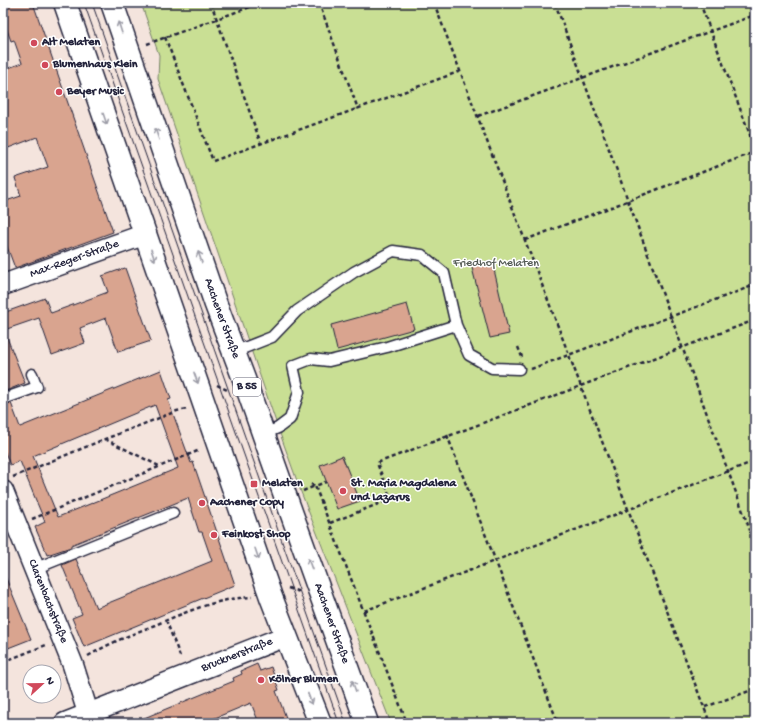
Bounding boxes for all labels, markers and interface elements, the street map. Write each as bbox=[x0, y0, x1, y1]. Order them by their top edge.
one-way arrow bbox=[116, 21, 123, 34]
place label: Alt Melaten bbox=[41, 36, 100, 50]
marker: Alt Melaten bbox=[29, 38, 39, 48]
place label: Blumenhaus Klein bbox=[52, 58, 138, 72]
marker: Blumenhaus Klein bbox=[40, 60, 50, 70]
place label: Beyer Music bbox=[66, 85, 124, 99]
marker: Beyer Music bbox=[54, 87, 64, 97]
one-way arrow bbox=[101, 113, 109, 125]
one-way arrow bbox=[152, 129, 160, 141]
street label: Max-Reger-Straße bbox=[28, 237, 122, 282]
one-way arrow bbox=[150, 248, 157, 261]
one-way arrow bbox=[195, 251, 203, 263]
park label: Friedhof Melaten bbox=[452, 257, 539, 271]
street label: Aachener Straße bbox=[200, 277, 243, 361]
one-way arrow bbox=[193, 371, 200, 384]
road number: B 55 bbox=[233, 378, 261, 396]
place label: Melaten bbox=[262, 477, 303, 491]
place label: St. Maria Magdalena und Lazarus bbox=[351, 477, 457, 505]
marker: Melaten bbox=[249, 479, 259, 489]
marker: St. Maria Magdalena und Lazarus bbox=[338, 486, 348, 496]
place label: Aachener Copy bbox=[209, 496, 284, 510]
marker: Aachener Copy bbox=[197, 498, 207, 508]
place label: Feinkost Shop bbox=[221, 528, 291, 542]
marker: Feinkost Shop bbox=[209, 530, 219, 540]
one-way arrow bbox=[253, 547, 261, 559]
street label: Clarenbachstraße bbox=[24, 557, 71, 646]
one-way arrow bbox=[306, 558, 314, 570]
street label: Aachener Straße bbox=[310, 581, 352, 666]
street label: Brucknerstraße bbox=[199, 635, 276, 676]
north arrow bbox=[22, 664, 62, 704]
place label: Kölner Blumen bbox=[268, 673, 339, 687]
text: N bbox=[43, 675, 56, 687]
marker: Kölner Blumen bbox=[256, 675, 266, 685]
one-way arrow bbox=[349, 681, 357, 693]
one-way arrow bbox=[307, 692, 315, 704]

